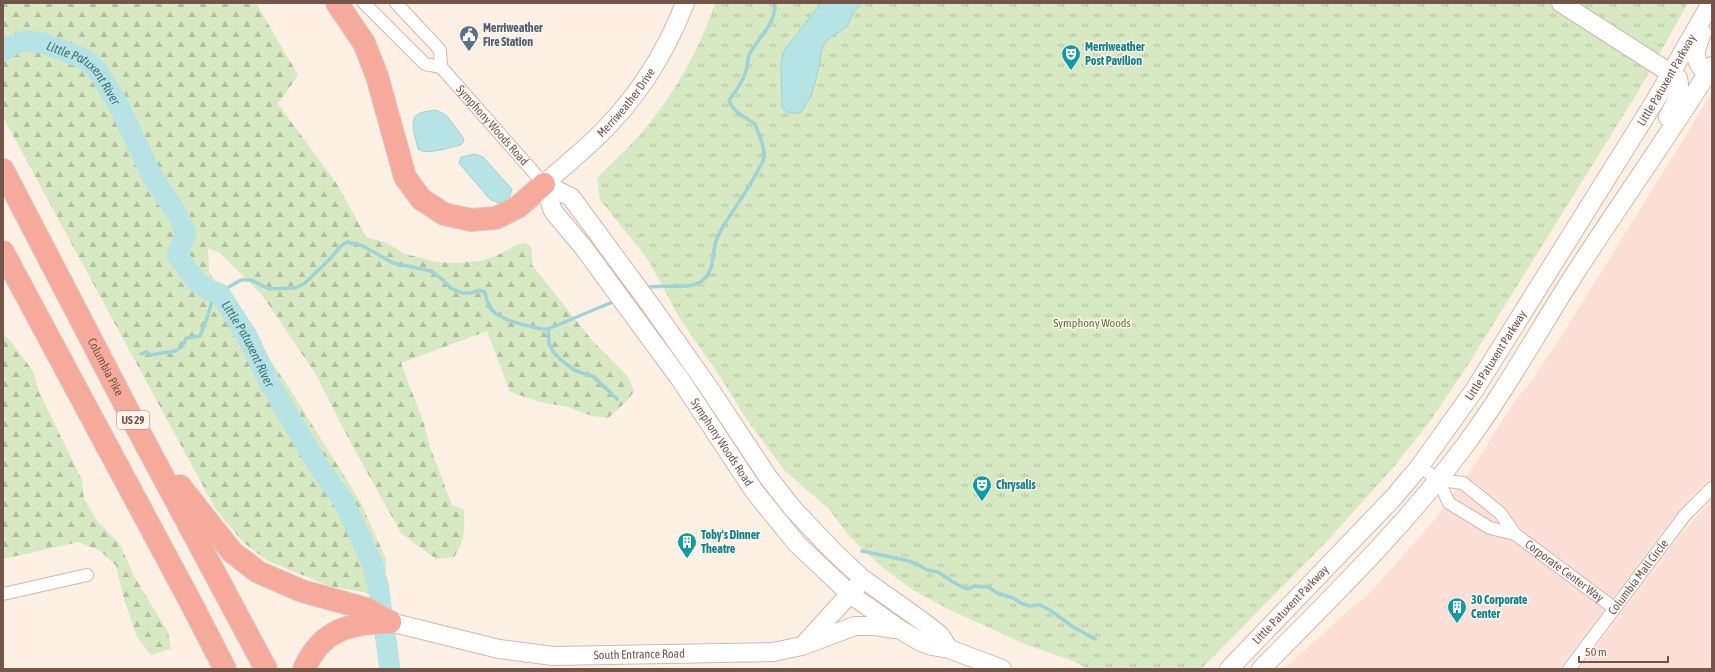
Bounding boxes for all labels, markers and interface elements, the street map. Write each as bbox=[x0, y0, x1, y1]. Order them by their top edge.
place label: Merriweather Fire Station bbox=[483, 21, 543, 49]
public building icon: Merriweather Fire Station bbox=[458, 24, 480, 52]
street label: Little Patuxent Parkway bbox=[1634, 32, 1699, 128]
water label: Little Patuxent River bbox=[44, 38, 124, 109]
place label: Merriweather Post Pavilion bbox=[1085, 40, 1145, 68]
theatre icon: Merriweather Post Pavilion bbox=[1060, 43, 1082, 71]
street label: Merriweather Drive bbox=[594, 65, 658, 140]
street label: Symphony Woods Road bbox=[453, 82, 531, 168]
water label: Little Patuxent River bbox=[218, 298, 278, 391]
street label: Little Patuxent Parkway bbox=[1462, 308, 1529, 403]
park label: Symphony Woods bbox=[1053, 316, 1131, 330]
street label: Columbia Pike bbox=[85, 336, 126, 398]
street label: Symphony Woods Road bbox=[688, 396, 756, 489]
road number: US 29 bbox=[117, 411, 149, 429]
theatre icon: Chrysalis bbox=[971, 474, 993, 502]
place label: Chrysalis bbox=[996, 478, 1036, 492]
place label: Toby's Dinner Theatre bbox=[701, 528, 760, 556]
building icon: Toby's Dinner Theatre bbox=[676, 531, 698, 559]
street label: Corporate Center Way bbox=[1522, 537, 1607, 605]
street label: Columbia Mall Circle bbox=[1605, 537, 1671, 618]
street label: Little Patuxent Parkway bbox=[1250, 562, 1332, 647]
place label: 30 Corporate Center bbox=[1471, 593, 1528, 621]
building icon: 30 Corporate Center bbox=[1446, 596, 1468, 624]
scale bar bbox=[1579, 638, 1668, 664]
text: 50 m bbox=[1585, 645, 1607, 659]
street label: South Entrance Road bbox=[594, 647, 685, 662]

